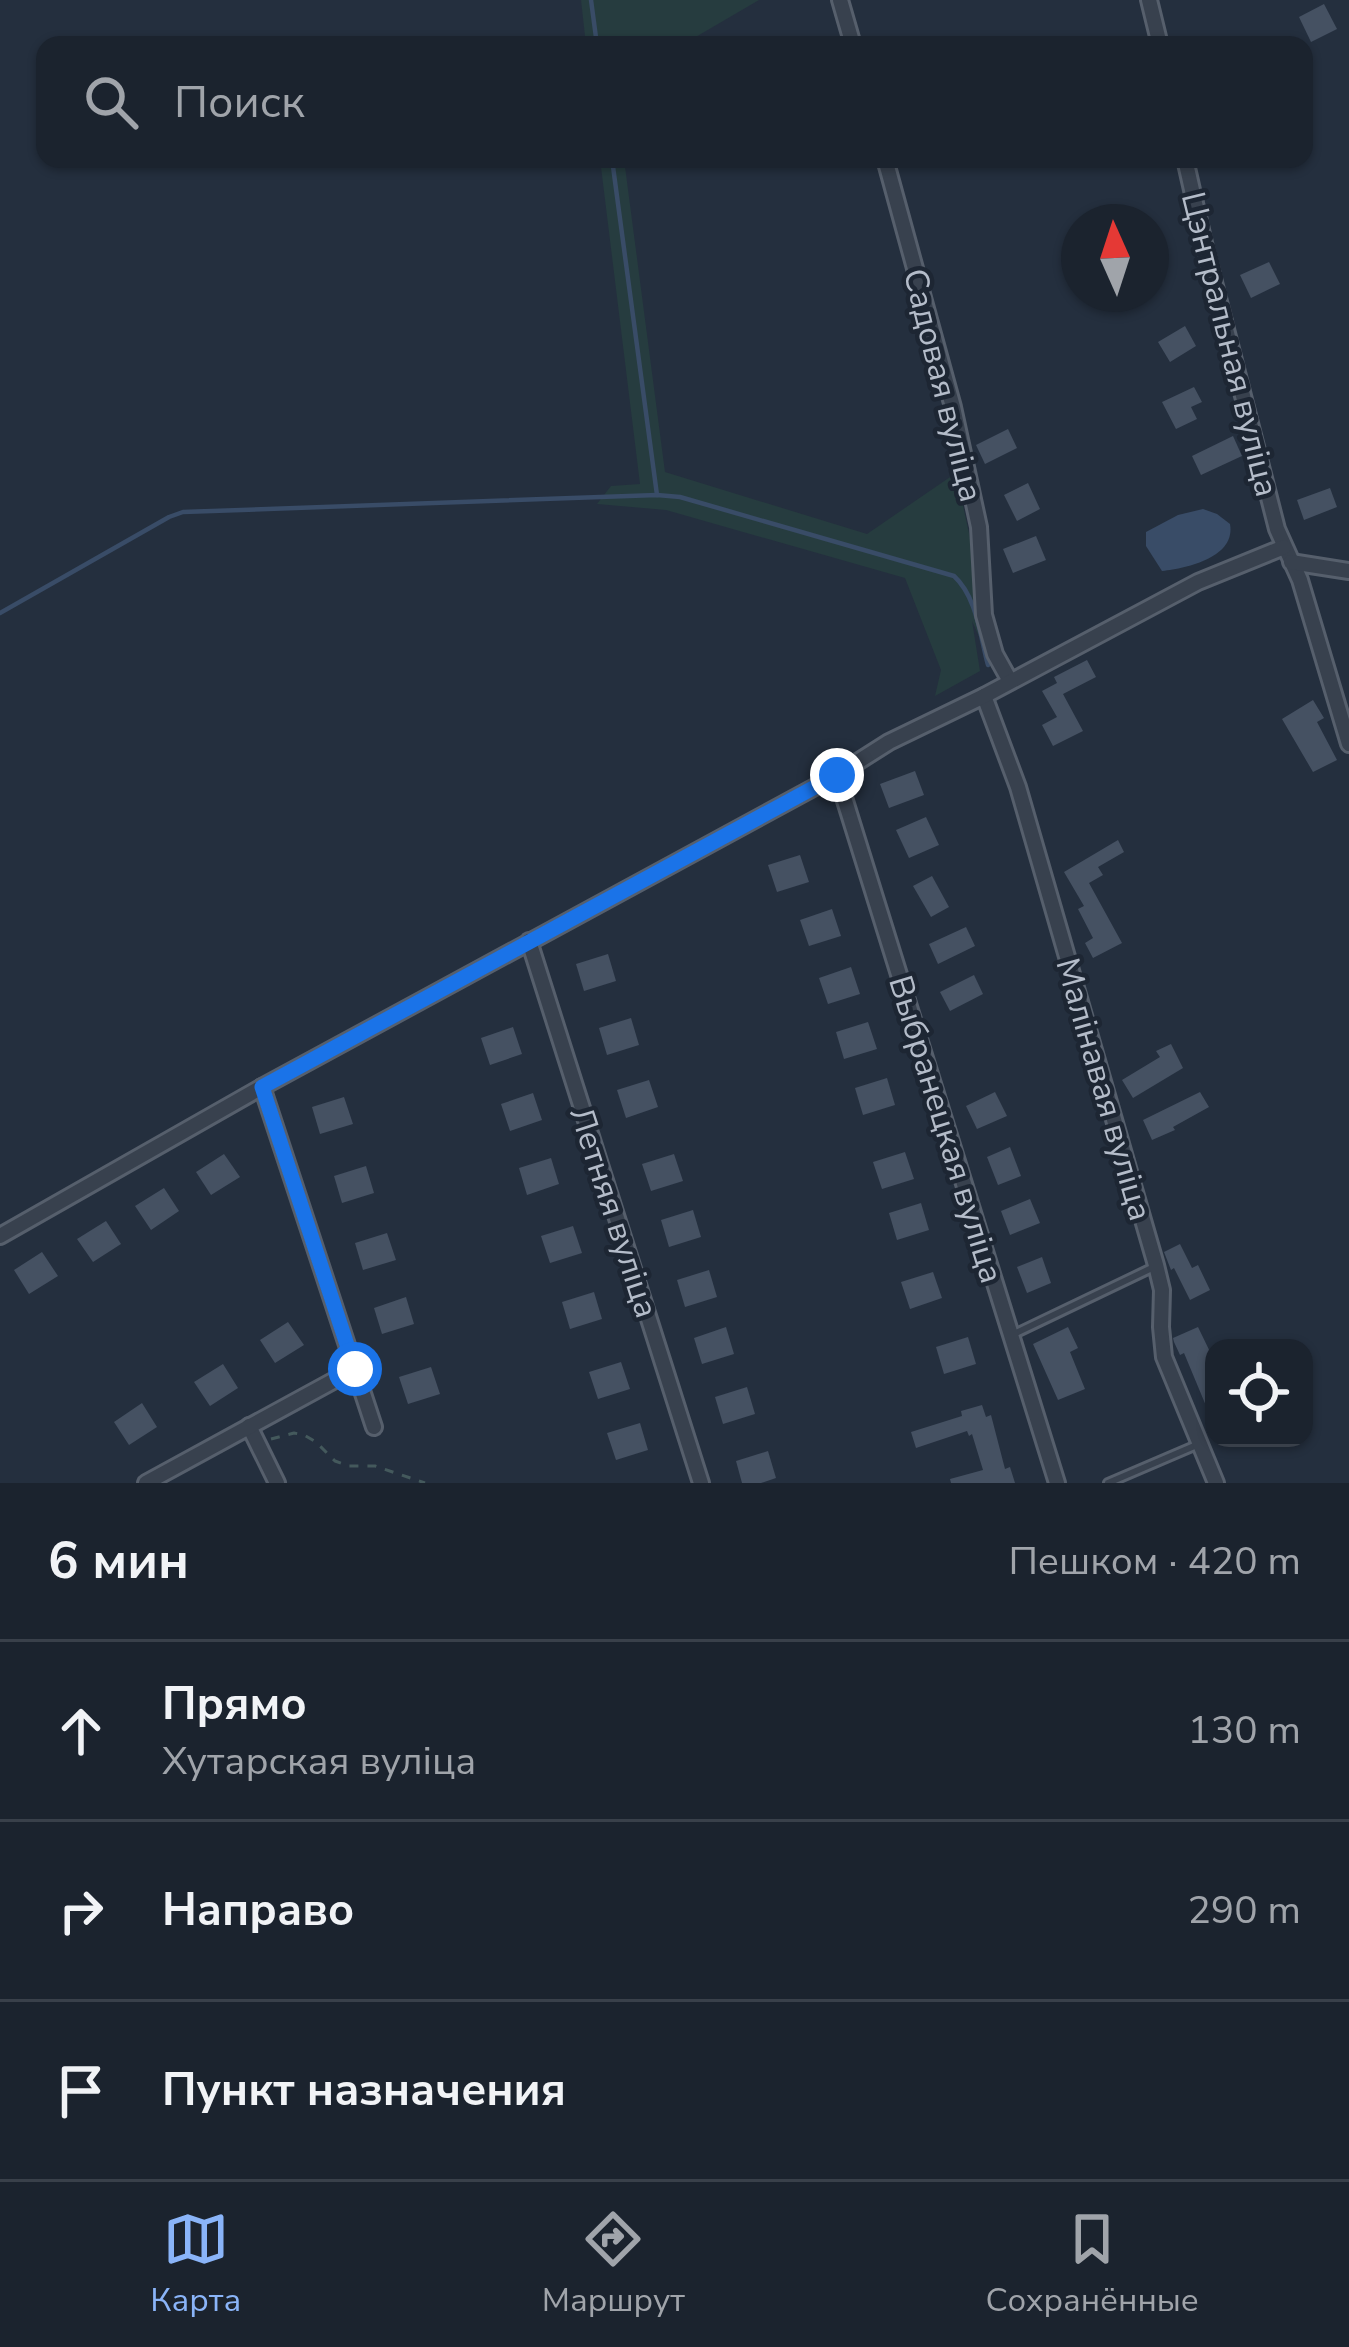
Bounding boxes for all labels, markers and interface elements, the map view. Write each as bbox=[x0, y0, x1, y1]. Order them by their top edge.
search box bbox=[36, 36, 1313, 168]
icon: search bbox=[78, 69, 144, 135]
text: Поиск bbox=[174, 72, 305, 133]
street label: Цэнтральная вуліца bbox=[1170, 187, 1289, 501]
north arrow bbox=[1061, 204, 1169, 312]
street label: Садовая вуліца bbox=[892, 264, 993, 507]
route end bbox=[810, 748, 864, 802]
street label: Малінавая вуліца bbox=[1045, 953, 1163, 1226]
street label: Выбранецкая вуліца bbox=[877, 970, 1014, 1289]
street label: Летняя вуліца bbox=[558, 1101, 669, 1324]
map controls bbox=[1205, 1339, 1313, 1447]
button: locate bbox=[1205, 1339, 1313, 1447]
route start bbox=[328, 1342, 382, 1396]
text: 6 мин bbox=[48, 1526, 189, 1596]
text: Пешком · 420 m bbox=[1008, 1535, 1301, 1588]
text: Прямо bbox=[162, 1674, 307, 1735]
icon: ahead bbox=[48, 1698, 114, 1764]
text: 130 m bbox=[1187, 1704, 1301, 1757]
text: Хутарская вуліца bbox=[162, 1735, 476, 1788]
icon: right bbox=[48, 1878, 114, 1944]
text: Направо bbox=[162, 1880, 354, 1941]
text: 290 m bbox=[1187, 1884, 1301, 1937]
icon: arrive bbox=[48, 2058, 114, 2124]
text: Пункт назначения bbox=[162, 2060, 566, 2121]
tab: Карта bbox=[150, 2206, 241, 2323]
tab: Маршрут bbox=[542, 2206, 685, 2323]
tab: Сохранённые bbox=[986, 2206, 1199, 2323]

